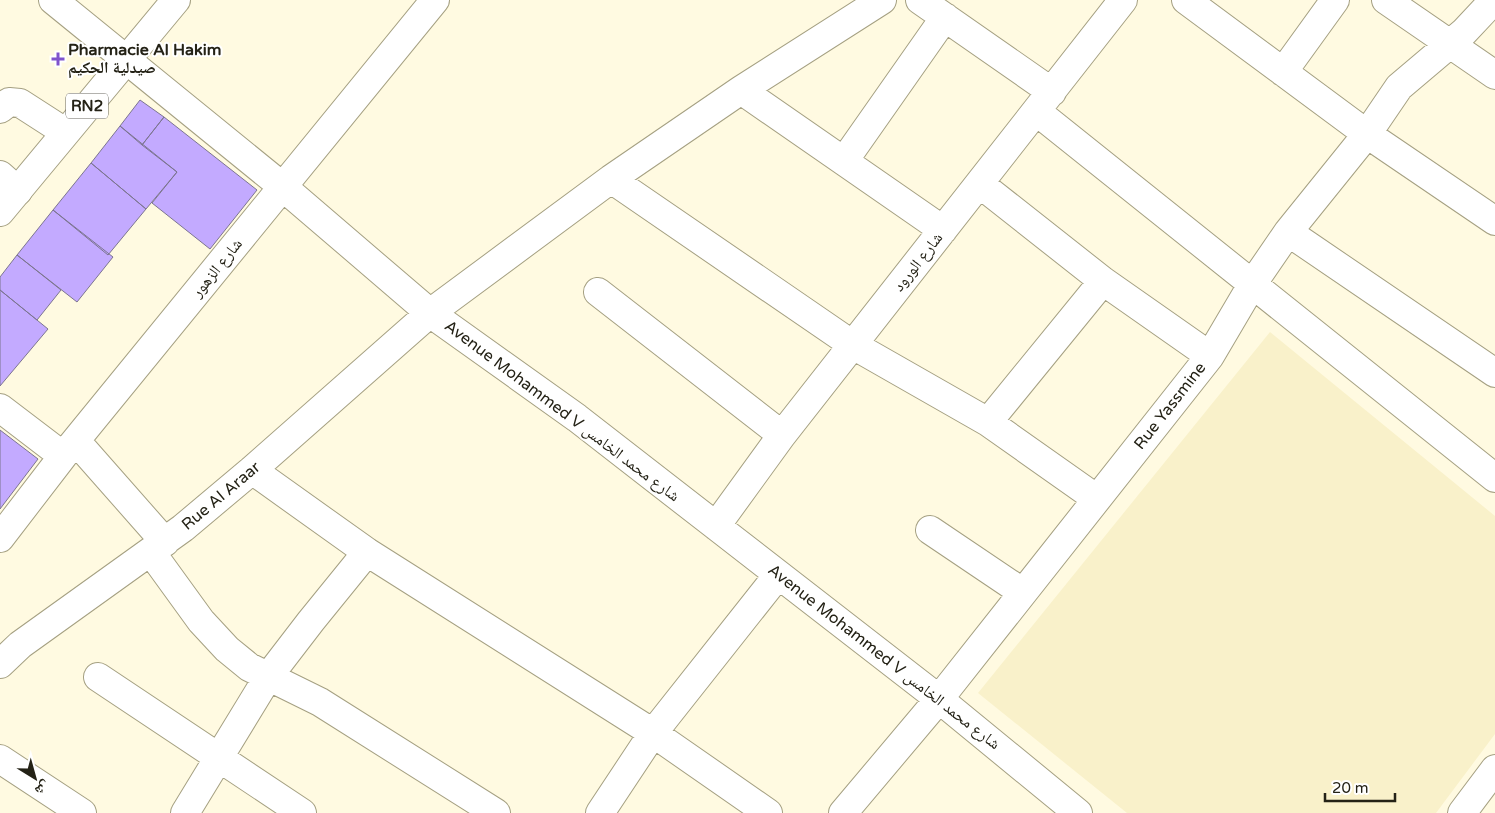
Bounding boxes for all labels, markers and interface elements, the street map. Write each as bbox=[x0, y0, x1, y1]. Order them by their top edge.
place label: Pharmacie Al Hakim صيدلية الحكيم bbox=[68, 40, 221, 79]
marker: Pharmacie Al Hakim صيدلية الحكيم bbox=[52, 53, 64, 65]
road number: RN2 bbox=[66, 94, 108, 118]
street label: شارع الورود bbox=[889, 228, 947, 296]
street label: شارع الزهور bbox=[187, 234, 247, 302]
street label: Avenue Mohammed V شارع محمد الخامس bbox=[440, 316, 684, 506]
street label: Rue Yassmine bbox=[1130, 358, 1210, 454]
street label: Rue Al Araar bbox=[178, 457, 265, 535]
street label: Avenue Mohammed V شارع محمد الخامس bbox=[764, 560, 1004, 754]
north arrow bbox=[10, 753, 60, 803]
scale bar bbox=[1325, 770, 1395, 802]
text: ش bbox=[31, 777, 54, 799]
text: 20 m bbox=[1332, 779, 1369, 797]

